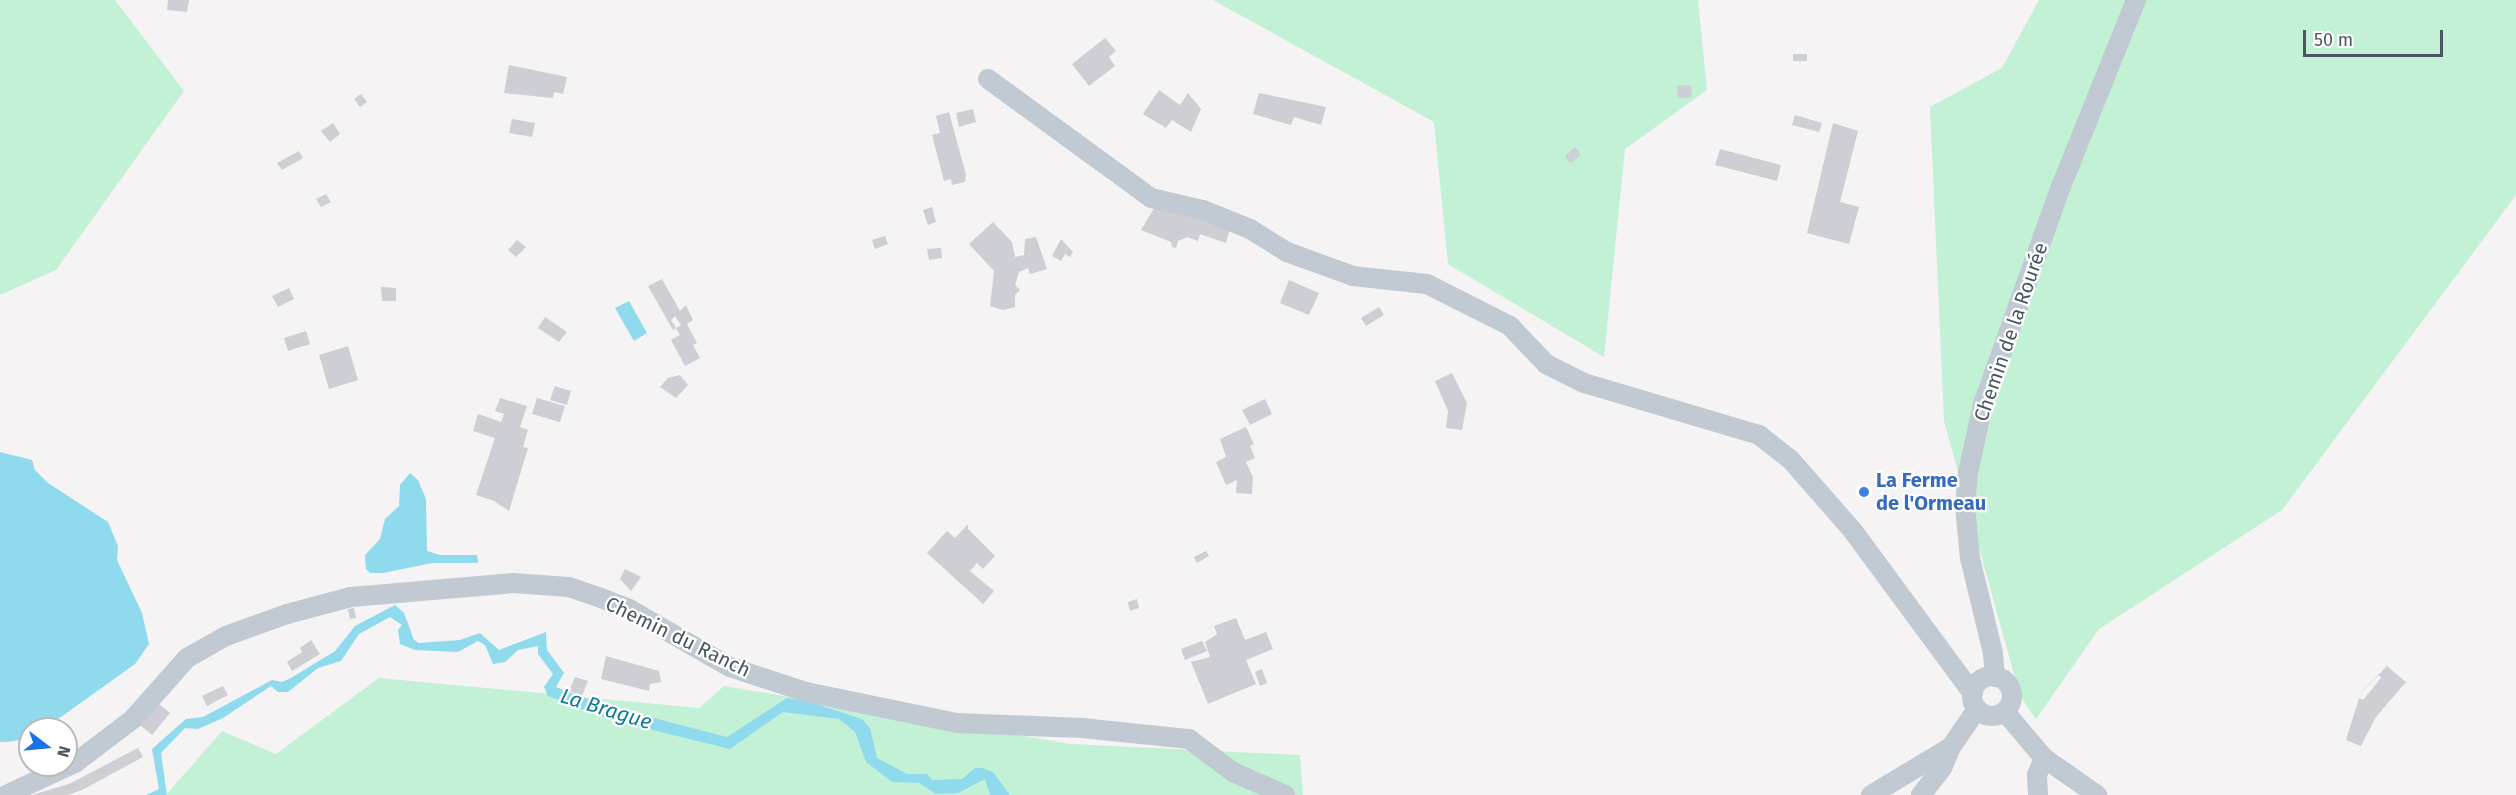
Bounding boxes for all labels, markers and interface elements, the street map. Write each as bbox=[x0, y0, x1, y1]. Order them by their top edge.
scale bar bbox=[2306, 18, 2446, 56]
text: 50 m bbox=[2314, 29, 2353, 51]
street label: Chemin de la Rourée bbox=[1969, 239, 2053, 425]
place label: La Ferme de l'Ormeau bbox=[1876, 468, 1986, 515]
marker: La Ferme de l'Ormeau bbox=[1857, 485, 1871, 499]
street label: Chemin du Ranch bbox=[602, 592, 754, 682]
water label: La Brague bbox=[557, 683, 655, 735]
north arrow bbox=[18, 717, 78, 777]
text: N bbox=[53, 744, 74, 759]

